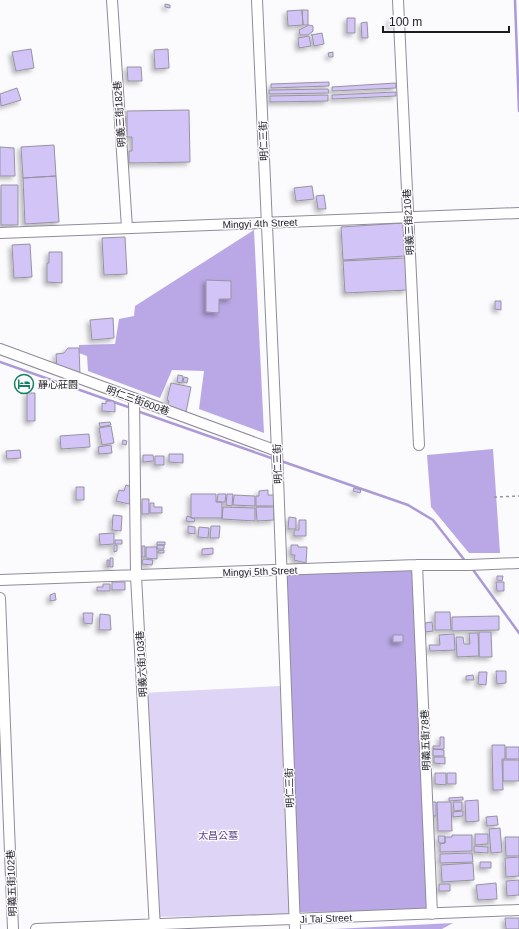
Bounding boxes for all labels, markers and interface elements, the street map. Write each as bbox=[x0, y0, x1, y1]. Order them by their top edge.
scale bar bbox=[383, 8, 509, 34]
text: 100 m bbox=[389, 15, 422, 29]
street label: 明義三街182巷 bbox=[112, 80, 127, 148]
street label: 明仁三街 bbox=[257, 121, 270, 161]
street label: 明義三街210巷 bbox=[401, 188, 416, 256]
street label: Mingyi 4th Street bbox=[222, 217, 298, 230]
hotel icon: 靜心莊園 bbox=[13, 373, 35, 395]
place label: 靜心莊園 bbox=[38, 379, 78, 390]
street label: 明仁三街600巷 bbox=[105, 384, 171, 417]
street label: 明仁三街 bbox=[271, 444, 284, 484]
street label: Mingyi 5th Street bbox=[222, 565, 298, 578]
street label: 明義六街103巷 bbox=[134, 630, 149, 698]
street label: 明義五街78巷 bbox=[419, 709, 432, 771]
street label: 明仁三街 bbox=[283, 768, 296, 808]
park label: 太昌公墓 bbox=[198, 830, 238, 841]
street label: 明義五街102巷 bbox=[5, 849, 18, 916]
street label: Ji Tai Street bbox=[300, 912, 352, 925]

